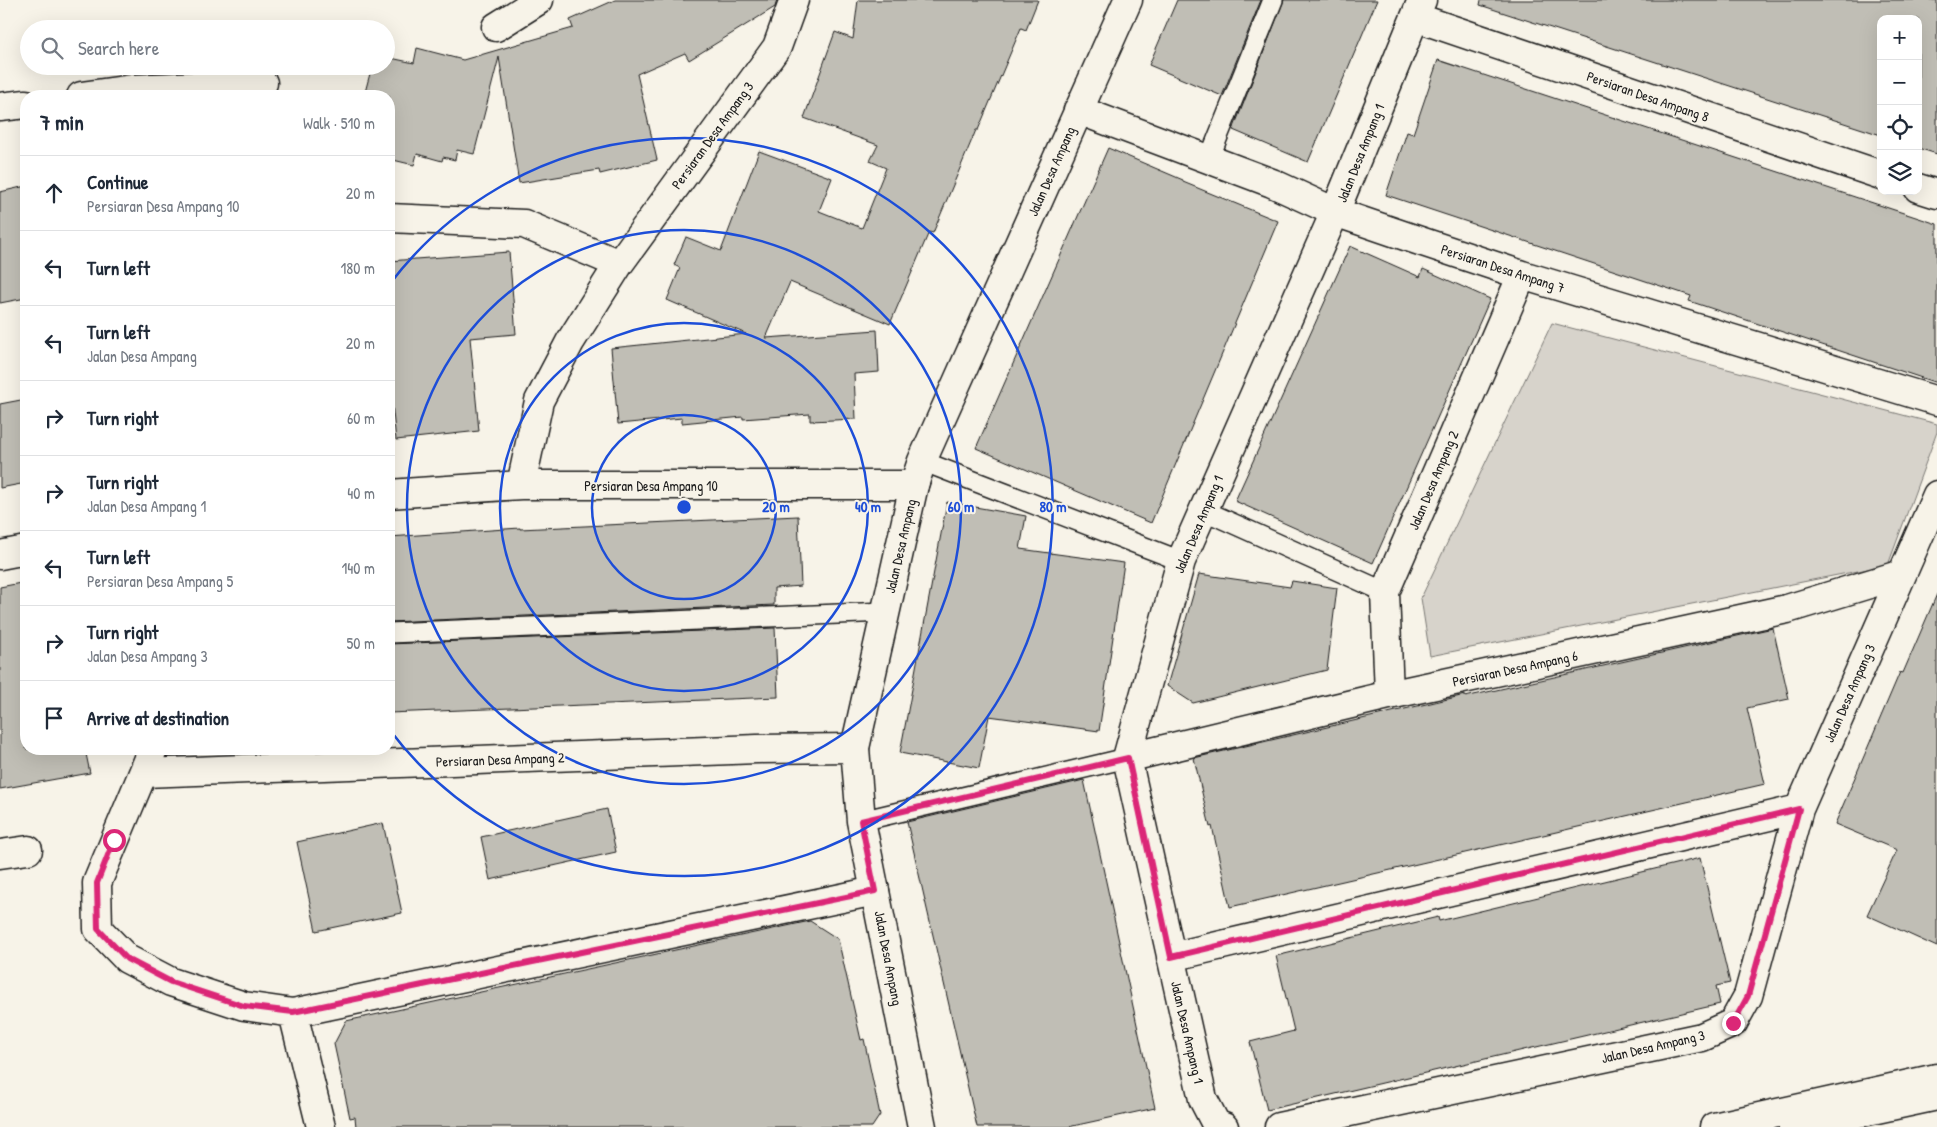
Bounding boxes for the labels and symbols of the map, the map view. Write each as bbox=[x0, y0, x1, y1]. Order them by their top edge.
street label: Persiaran Desa Ampang 8 bbox=[1584, 66, 1712, 127]
street label: Persiaran Desa Ampang 3 bbox=[667, 77, 758, 193]
street label: Jalan Desa Ampang 1 bbox=[1332, 101, 1389, 205]
street label: Jalan Desa Ampang bbox=[1023, 123, 1080, 219]
street label: Persiaran Desa Ampang 7 bbox=[1438, 239, 1567, 298]
street label: Jalan Desa Ampang 2 bbox=[1404, 427, 1464, 533]
street label: Jalan Desa Ampang 1 bbox=[1169, 472, 1228, 576]
street label: Persiaran Desa Ampang 10 bbox=[584, 476, 718, 496]
text: 20 m bbox=[762, 496, 790, 517]
text: 40 m bbox=[855, 496, 881, 517]
text: 60 m bbox=[948, 496, 974, 517]
text: 80 m bbox=[1040, 496, 1066, 517]
street label: Jalan Desa Ampang bbox=[880, 497, 921, 595]
centre of rings bbox=[675, 498, 693, 516]
street label: Jalan Desa Ampang 3 bbox=[1819, 641, 1880, 746]
street label: Persiaran Desa Ampang 6 bbox=[1451, 645, 1580, 692]
street label: Persiaran Desa Ampang 2 bbox=[435, 747, 565, 772]
route start bbox=[103, 829, 126, 852]
street label: Jalan Desa Ampang bbox=[870, 909, 907, 1007]
street label: Jalan Desa Ampang 1 bbox=[1166, 979, 1209, 1085]
route end bbox=[1722, 1012, 1745, 1035]
street label: Jalan Desa Ampang 3 bbox=[1599, 1025, 1707, 1068]

